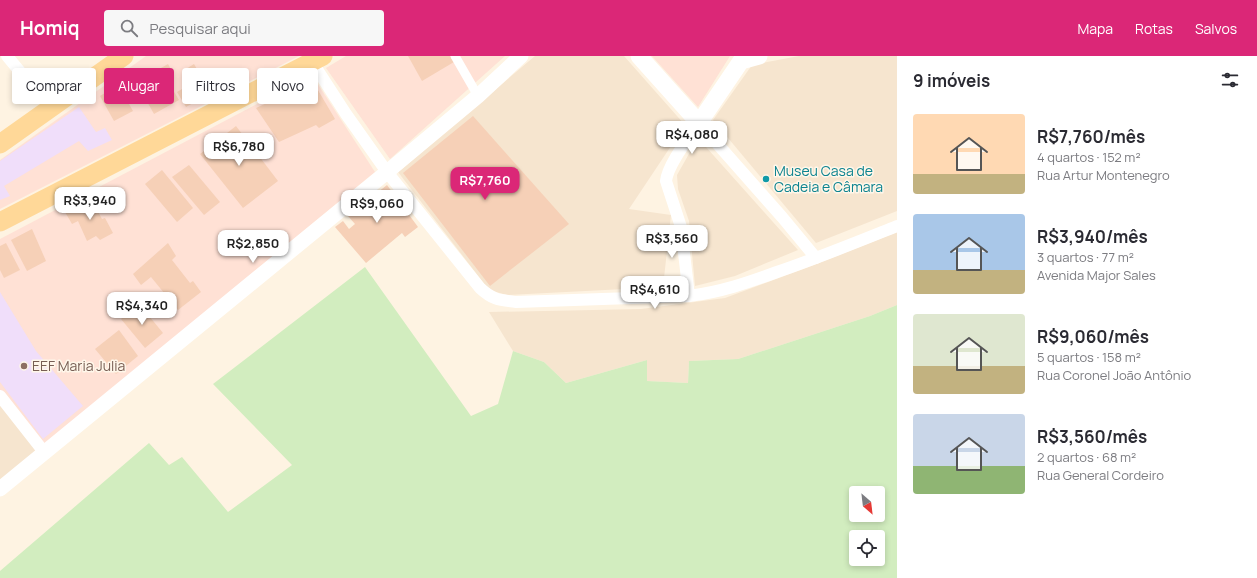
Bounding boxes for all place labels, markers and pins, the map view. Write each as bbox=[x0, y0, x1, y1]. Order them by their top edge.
pin: R$4,080 bbox=[655, 121, 729, 155]
pin: R$6,780 bbox=[202, 133, 276, 167]
place label: Museu Casa de Cadeia e Câmara bbox=[774, 161, 883, 196]
pin: R$7,760 bbox=[448, 167, 522, 201]
marker: Museu Casa de Cadeia e Câmara bbox=[761, 174, 771, 184]
pin: R$3,940 bbox=[53, 187, 127, 221]
pin: R$9,060 bbox=[340, 190, 414, 224]
pin: R$3,560 bbox=[635, 225, 709, 259]
pin: R$2,850 bbox=[216, 230, 290, 264]
pin: R$4,610 bbox=[618, 276, 692, 310]
pin: R$4,340 bbox=[105, 292, 179, 326]
place label: EEF Maria Julia bbox=[32, 356, 125, 375]
marker: EEF Maria Julia bbox=[19, 361, 29, 371]

